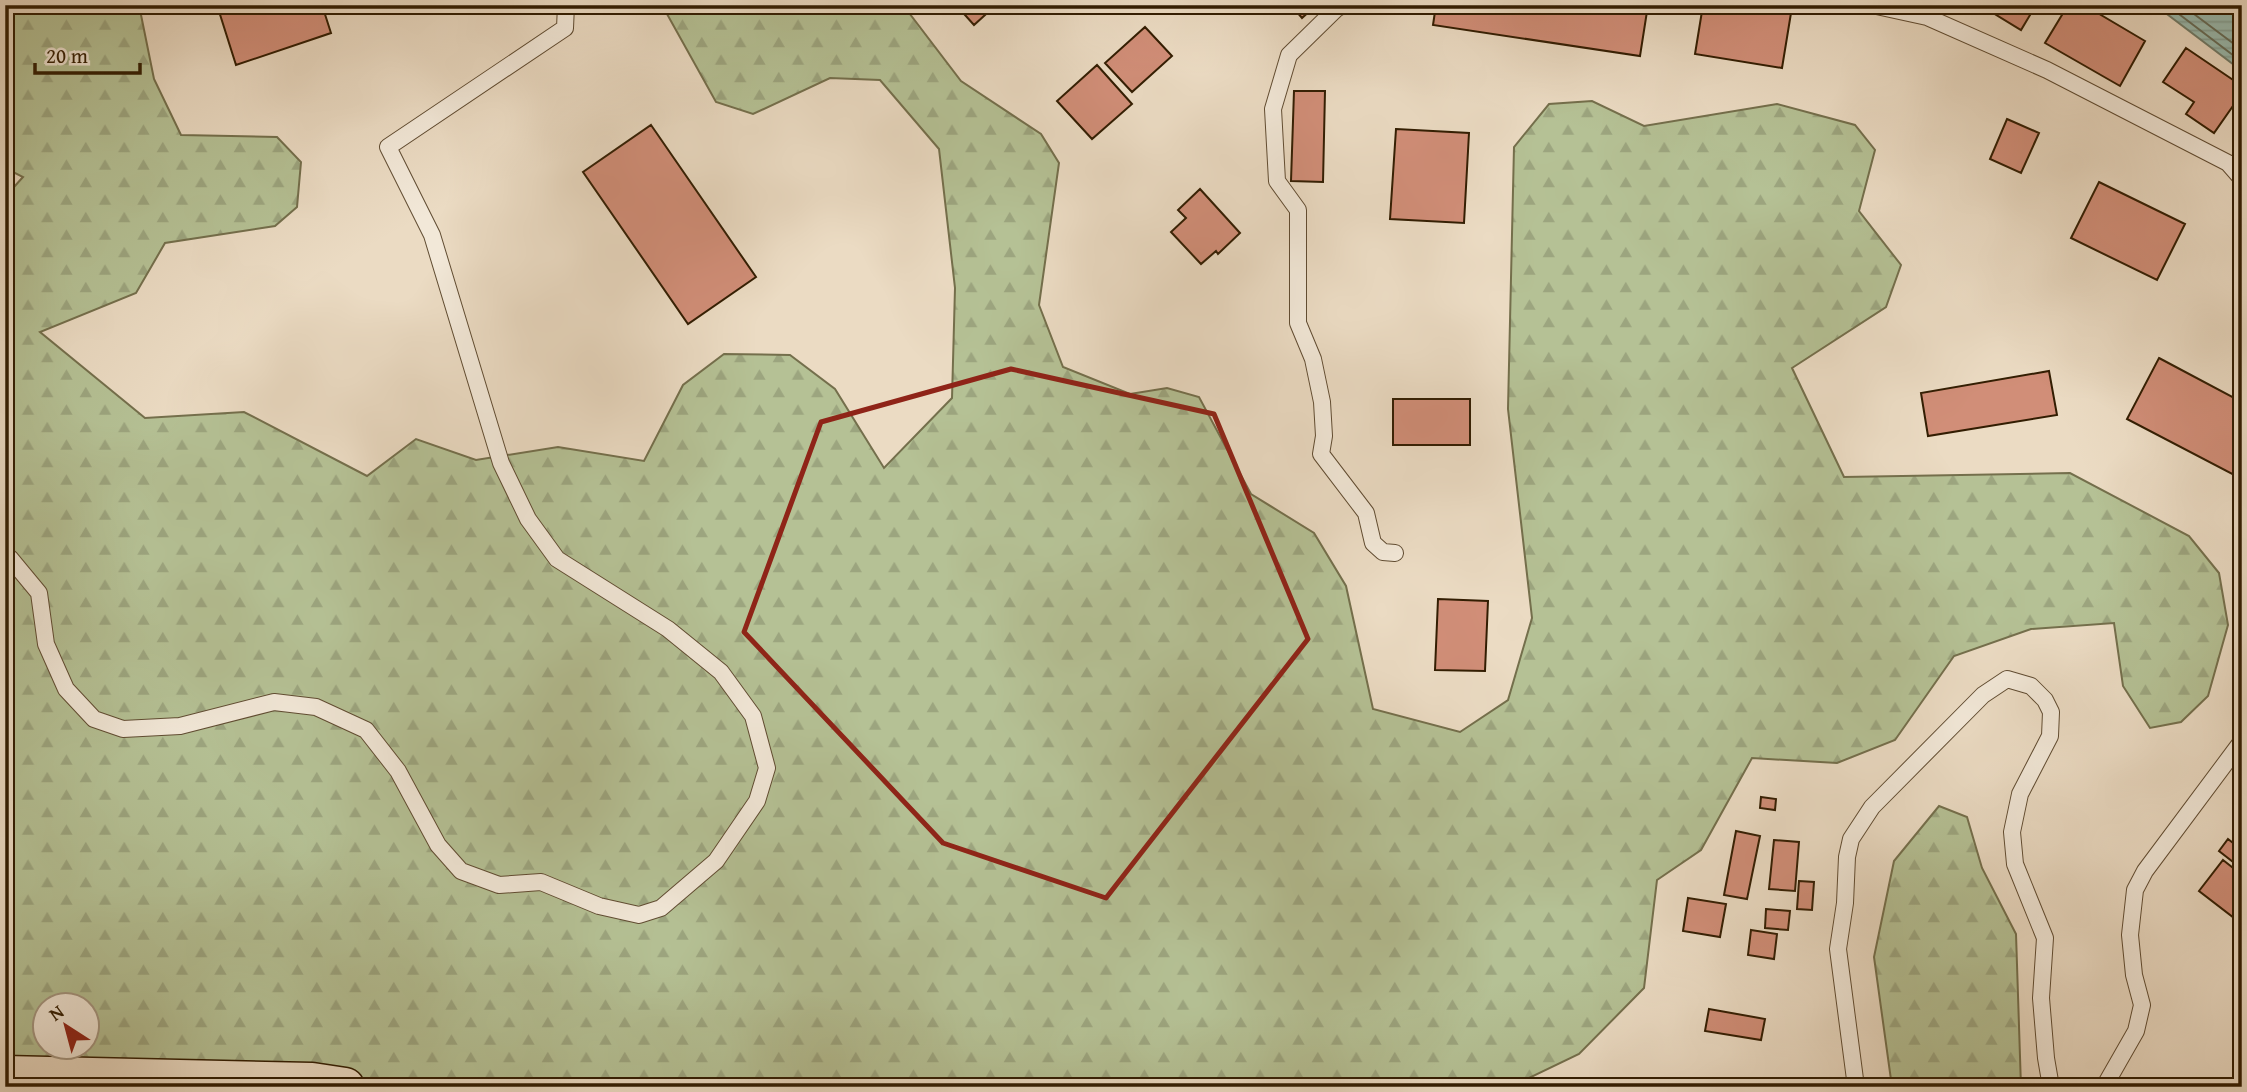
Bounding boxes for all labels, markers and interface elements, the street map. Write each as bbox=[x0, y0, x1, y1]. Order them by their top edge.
scale bar bbox=[35, 32, 140, 76]
text: 20 m bbox=[46, 40, 88, 71]
north arrow bbox=[32, 990, 102, 1060]
text: N bbox=[43, 997, 70, 1027]

